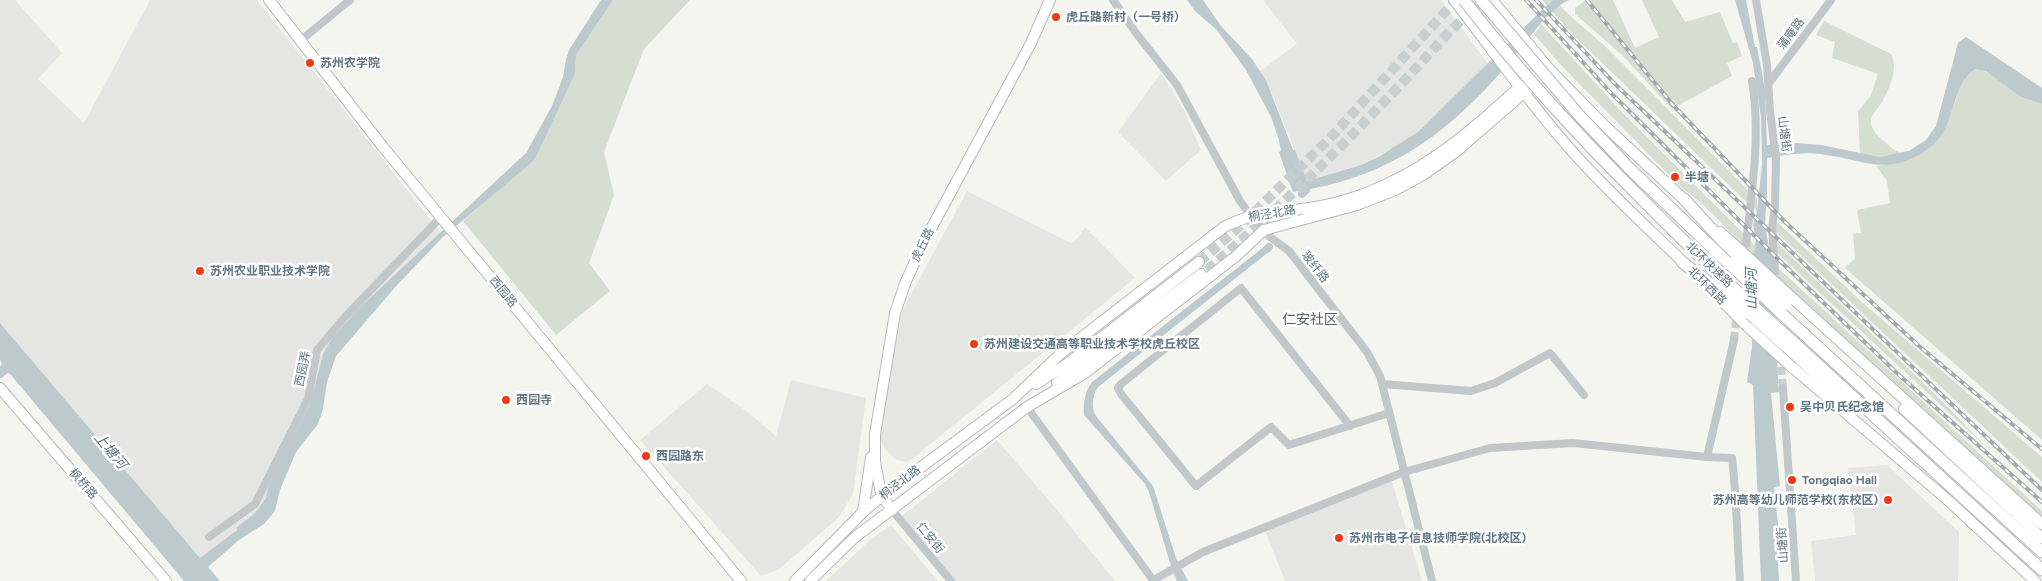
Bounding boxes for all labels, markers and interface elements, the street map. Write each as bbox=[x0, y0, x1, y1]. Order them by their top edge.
place label: 虎丘路新村（一号桥） bbox=[1066, 10, 1186, 24]
marker: 虎丘路新村（一号桥） bbox=[1050, 11, 1062, 23]
street label: 蒲庵路 bbox=[1774, 15, 1808, 53]
place label: 苏州农学院 bbox=[320, 56, 380, 70]
marker: 苏州农学院 bbox=[304, 57, 316, 69]
street label: 山塘街 bbox=[1775, 115, 1793, 153]
place label: 半塘 bbox=[1685, 170, 1709, 184]
marker: 半塘 bbox=[1669, 171, 1681, 183]
street label: 桐泾北路 bbox=[1247, 203, 1297, 225]
street label: 虎丘路 bbox=[909, 226, 937, 264]
street label: 北环快速路 bbox=[1682, 239, 1736, 291]
street label: 玻纤路 bbox=[1298, 248, 1332, 286]
place label: 苏州农业职业技术学院 bbox=[210, 264, 330, 278]
street label: 北环西路 bbox=[1685, 264, 1729, 308]
marker: 苏州农业职业技术学院 bbox=[194, 265, 206, 277]
water label: 山塘河 bbox=[1743, 268, 1761, 310]
street label: 西园路 bbox=[486, 273, 520, 311]
district label: 仁安社区 bbox=[1282, 312, 1338, 328]
place label: 苏州建设交通高等职业技术学校虎丘校区 bbox=[984, 337, 1200, 351]
marker: 苏州建设交通高等职业技术学校虎丘校区 bbox=[968, 338, 980, 350]
street label: 西园弄 bbox=[292, 350, 314, 388]
place label: 西园寺 bbox=[516, 393, 552, 407]
marker: 西园寺 bbox=[500, 394, 512, 406]
place label: 吴中贝氏纪念馆 bbox=[1800, 400, 1884, 414]
marker: 吴中贝氏纪念馆 bbox=[1784, 401, 1796, 413]
water label: 上塘河 bbox=[90, 430, 130, 472]
place label: 西园路东 bbox=[656, 449, 704, 463]
marker: 西园路东 bbox=[640, 450, 652, 462]
street label: 桐泾北路 bbox=[876, 463, 924, 503]
street label: 枫桥路 bbox=[66, 466, 100, 502]
place label: Tongqiao Hall bbox=[1802, 473, 1877, 487]
marker: Tongqiao Hall bbox=[1786, 474, 1798, 486]
place label: 苏州高等幼儿师范学校(东校区) bbox=[1713, 493, 1878, 507]
marker: 苏州高等幼儿师范学校(东校区) bbox=[1882, 494, 1894, 506]
street label: 仁安街 bbox=[913, 519, 947, 557]
street label: 山塘街 bbox=[1775, 527, 1791, 563]
place label: 苏州市电子信息技师学院(北校区) bbox=[1349, 531, 1526, 545]
marker: 苏州市电子信息技师学院(北校区) bbox=[1333, 532, 1345, 544]

